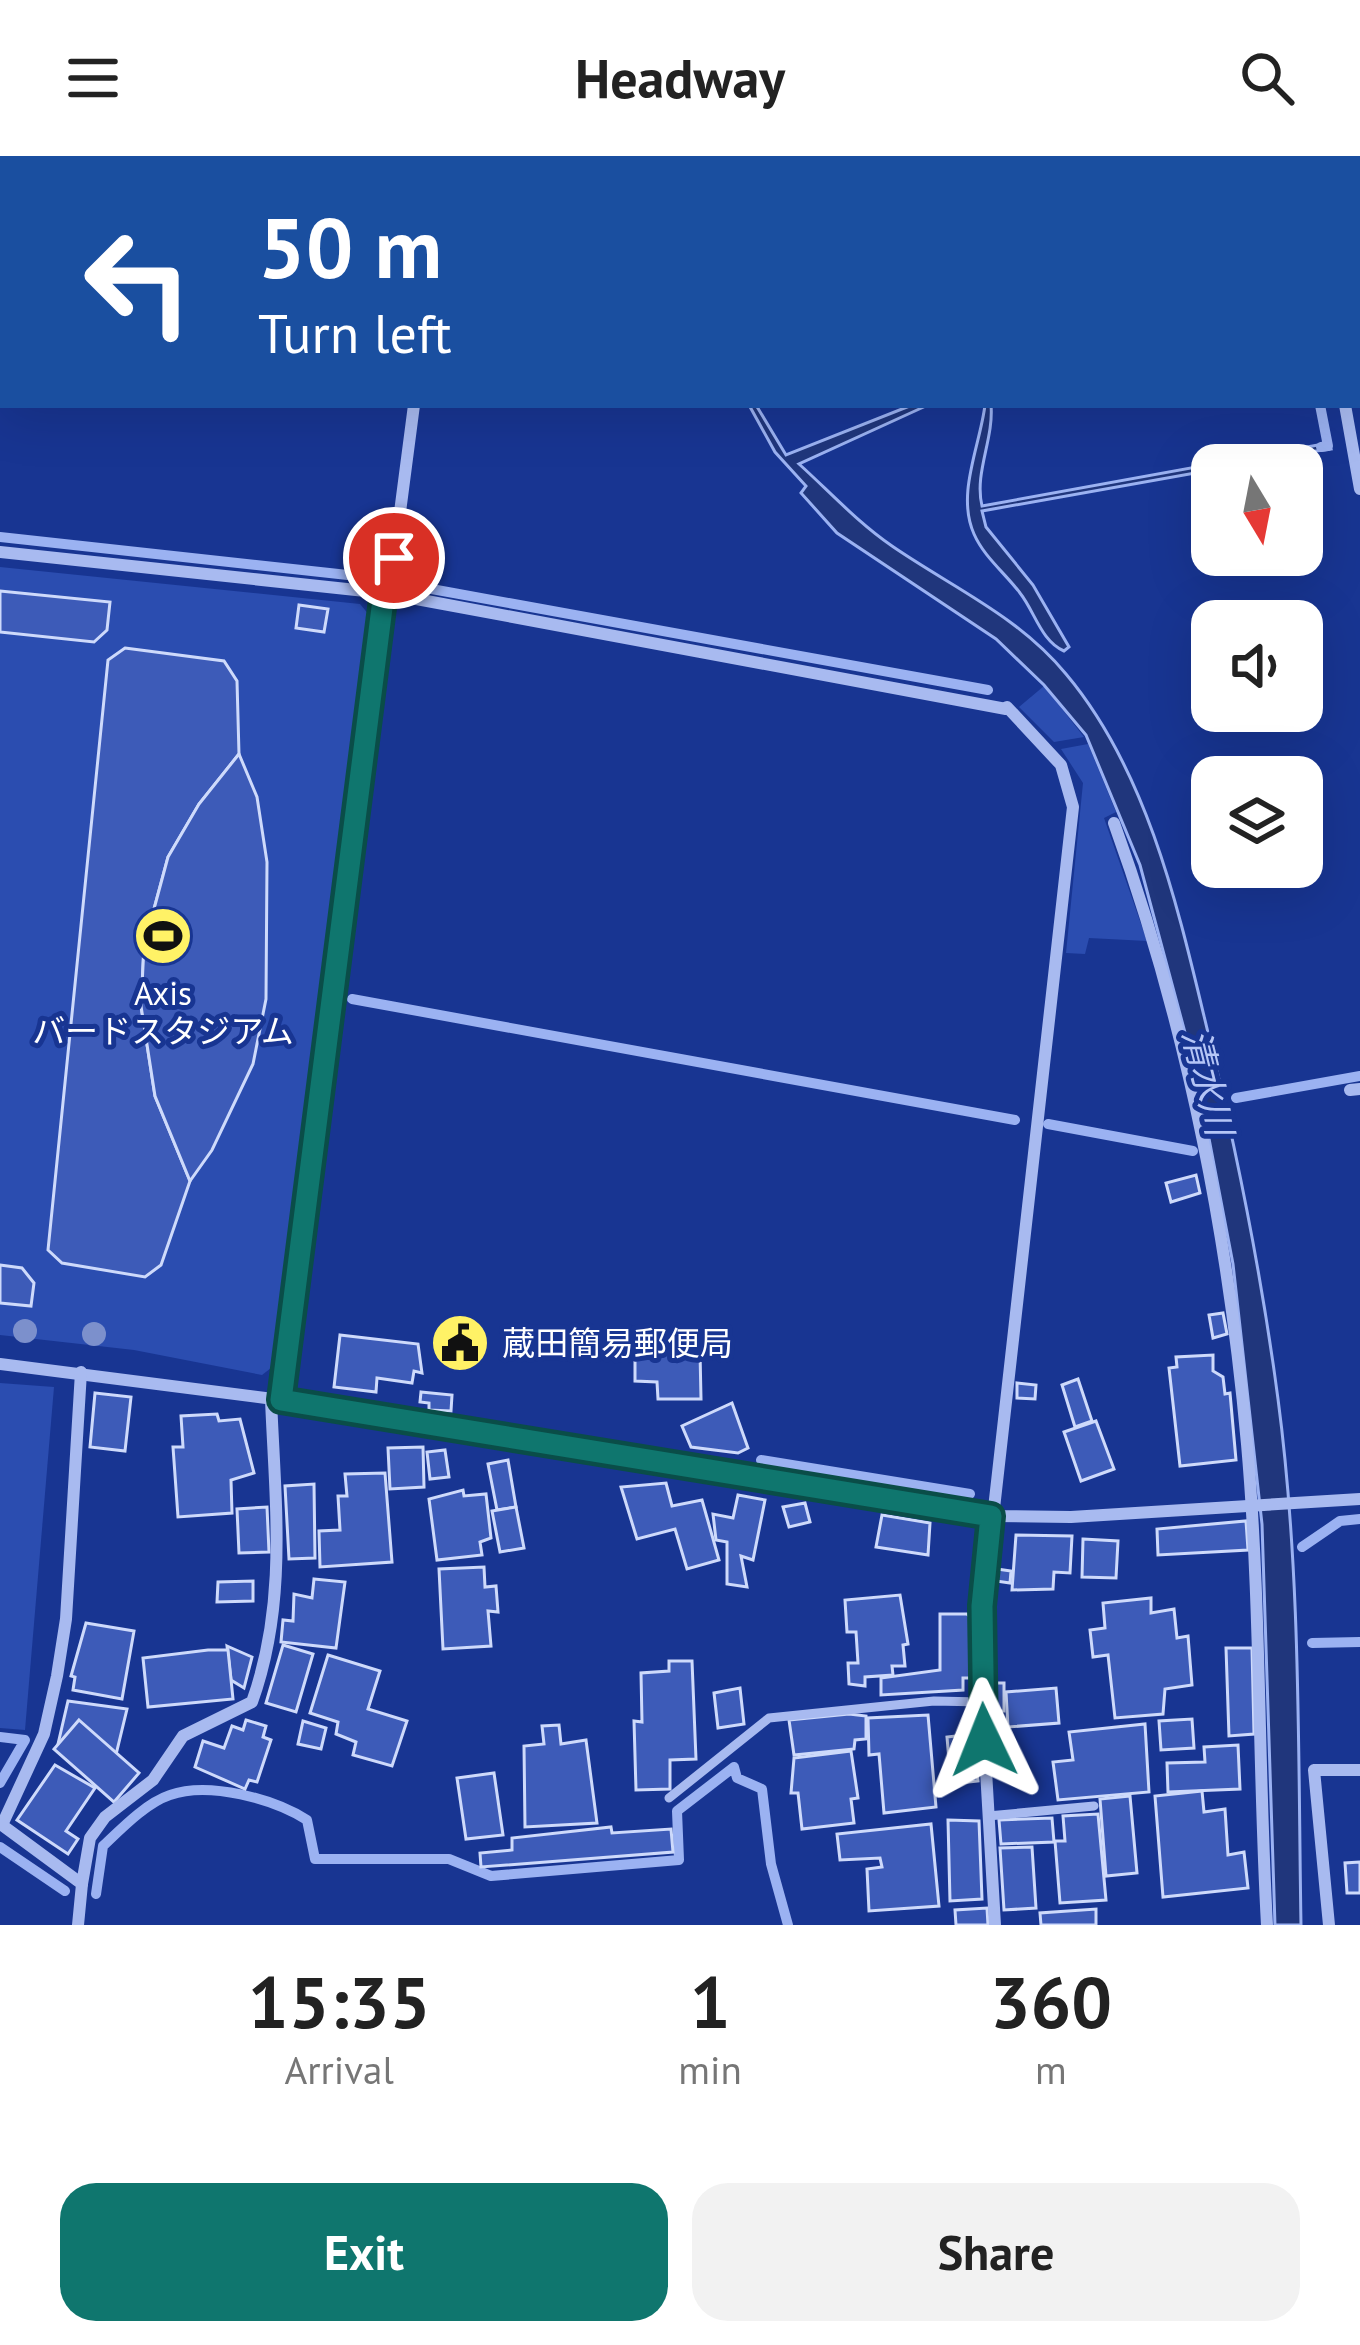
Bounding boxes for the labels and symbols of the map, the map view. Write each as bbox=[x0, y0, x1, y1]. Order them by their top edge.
north arrow bbox=[1191, 444, 1323, 576]
pin bbox=[343, 507, 445, 609]
sports icon: Axis バードスタジアム bbox=[132, 905, 194, 967]
place label: Axis バードスタジアム bbox=[32, 971, 294, 1052]
water label: 清水川 bbox=[1173, 1024, 1245, 1144]
public building icon: 蔵田簡易郵便局 bbox=[429, 1312, 491, 1374]
place label: 蔵田簡易郵便局 bbox=[502, 1321, 733, 1364]
position arrow bbox=[921, 1677, 1047, 1803]

